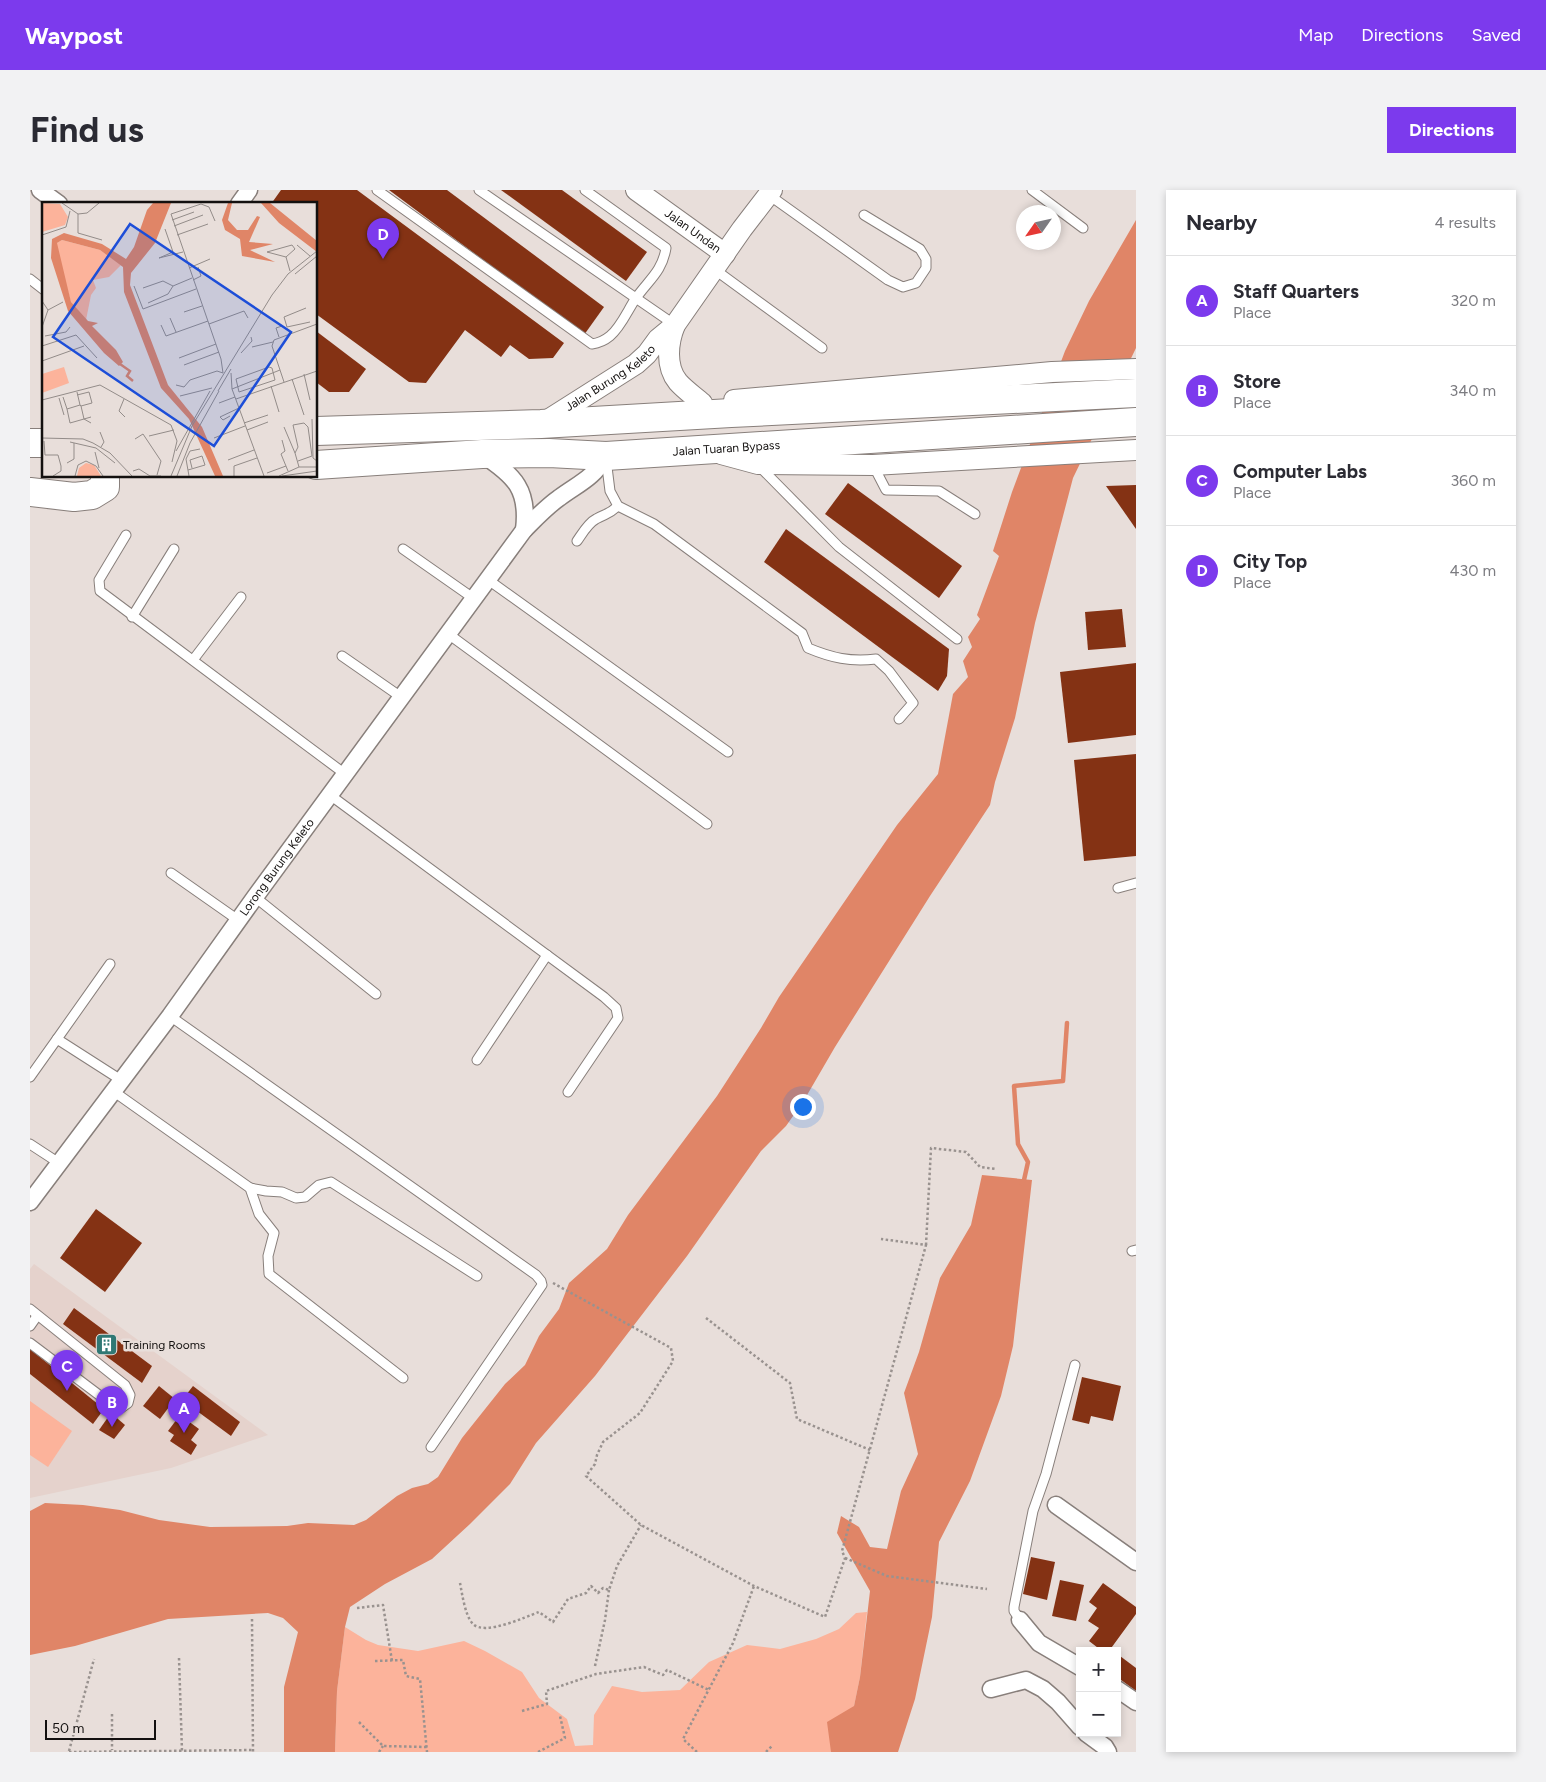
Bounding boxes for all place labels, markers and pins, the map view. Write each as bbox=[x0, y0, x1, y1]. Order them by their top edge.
pin: D bbox=[367, 218, 399, 259]
building icon: Training Rooms bbox=[95, 1333, 119, 1357]
place label: Training Rooms bbox=[123, 1338, 206, 1352]
pin: C bbox=[51, 1350, 83, 1391]
pin: B bbox=[96, 1386, 128, 1427]
pin: A bbox=[168, 1392, 200, 1433]

